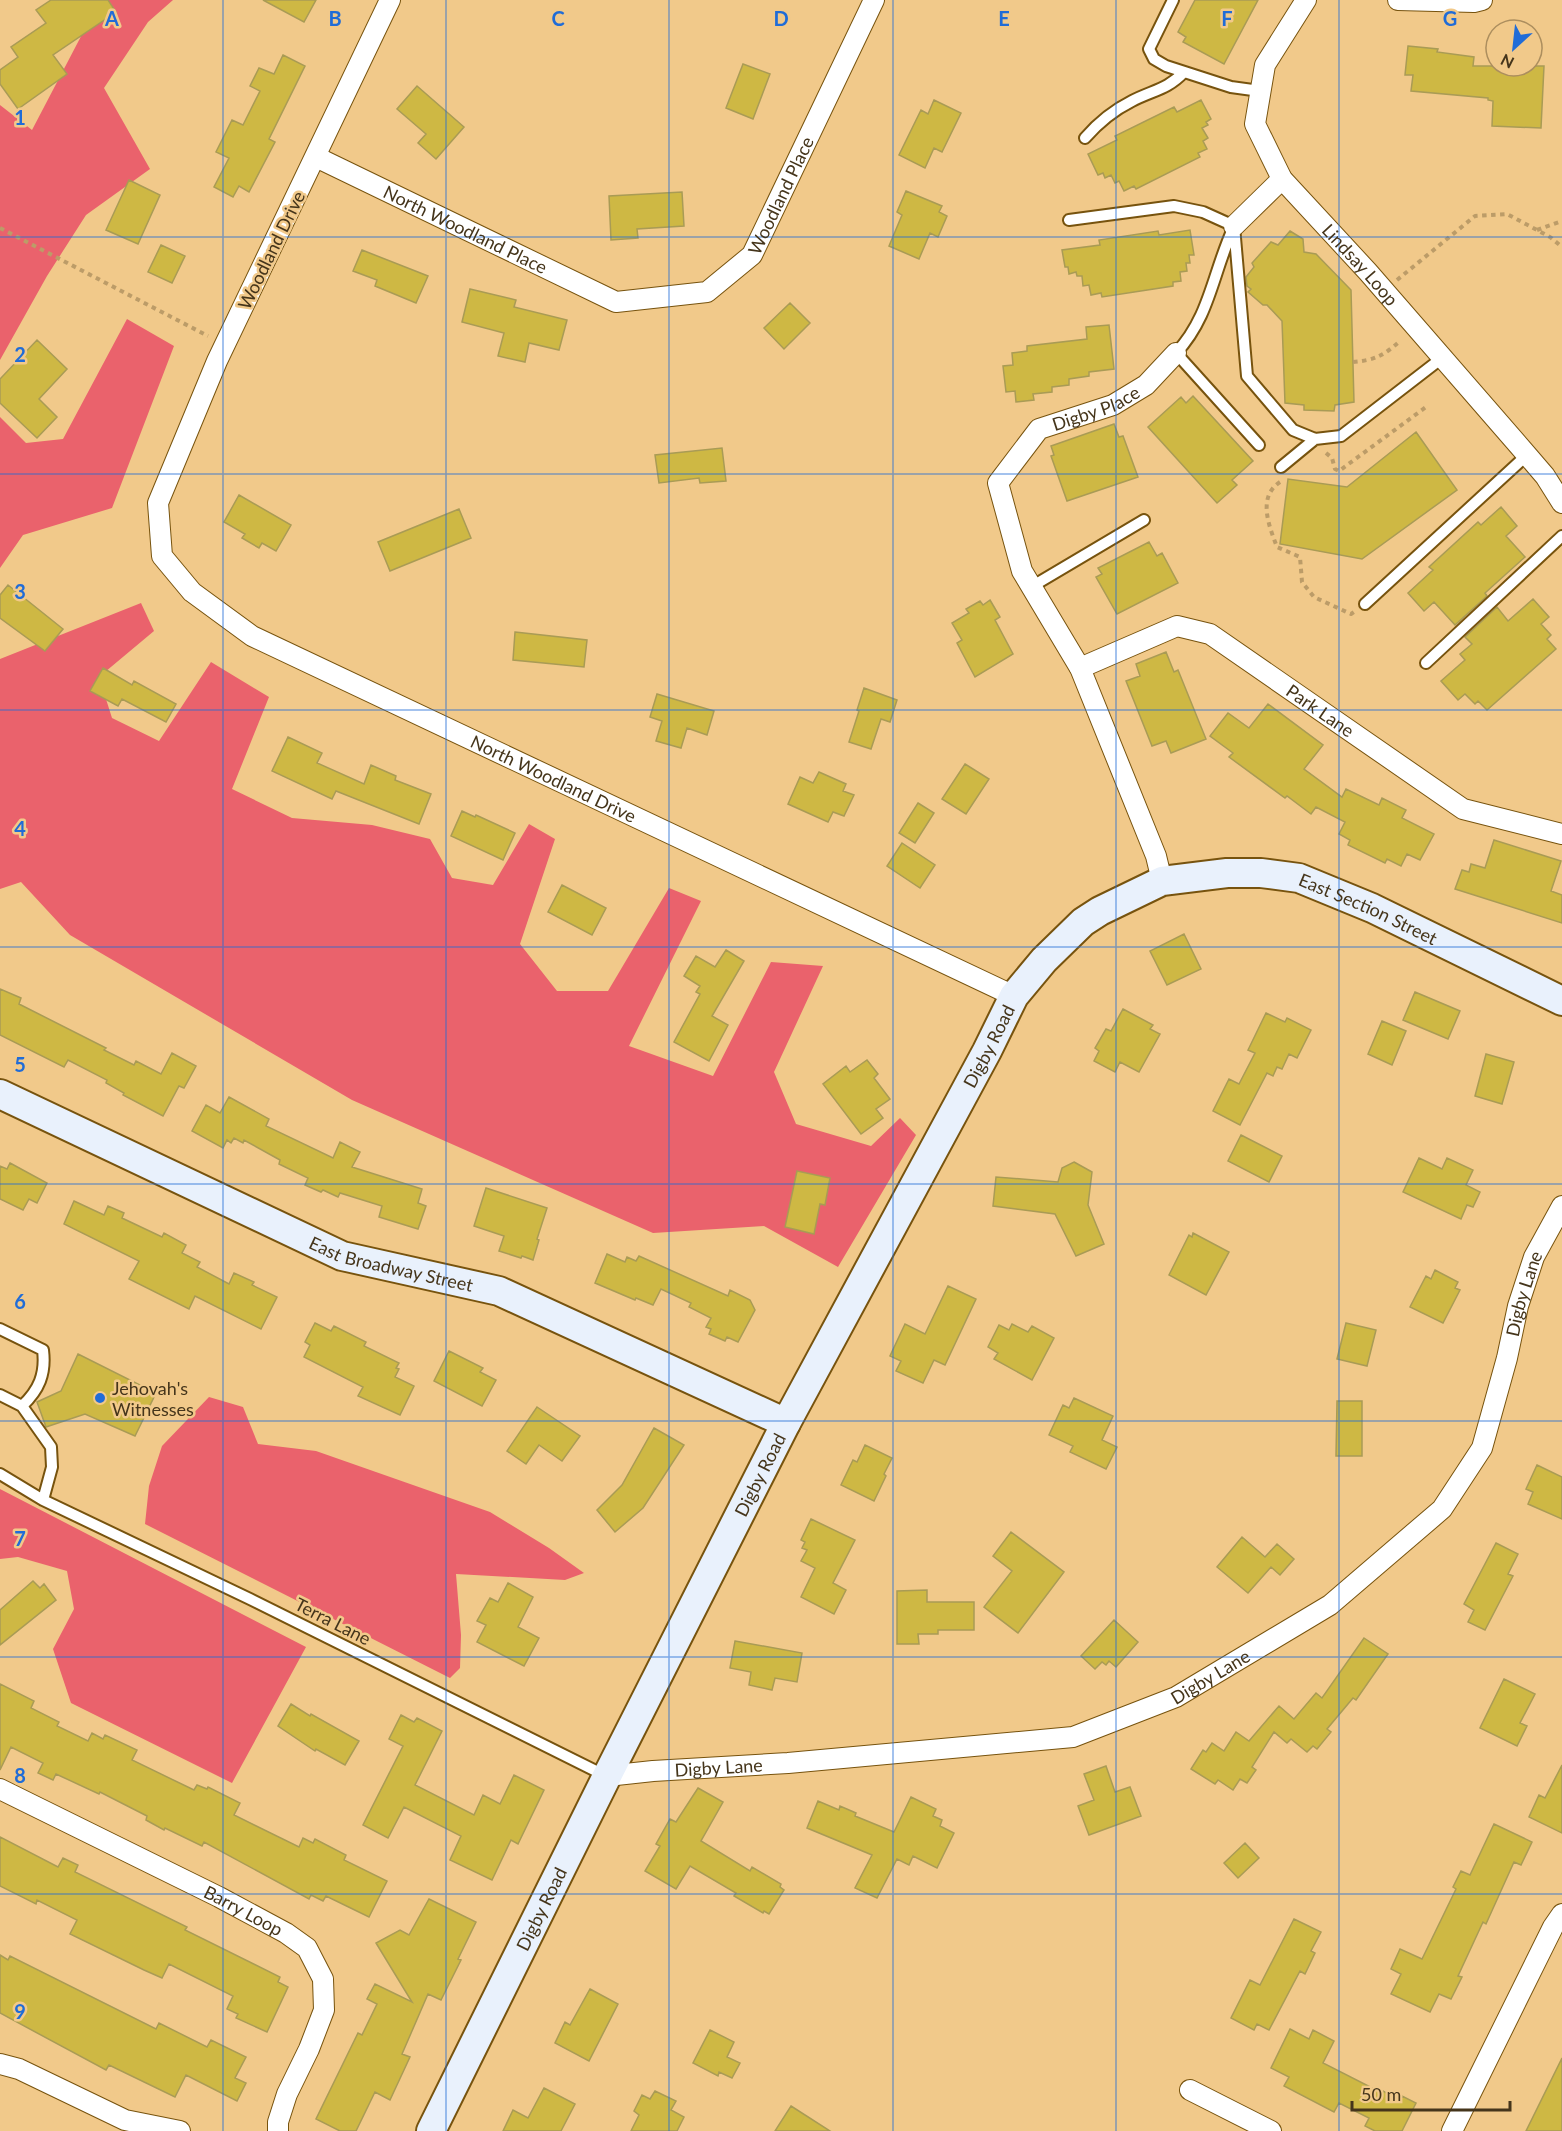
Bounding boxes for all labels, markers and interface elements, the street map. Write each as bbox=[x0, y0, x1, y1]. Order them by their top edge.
text: A bbox=[104, 6, 119, 30]
text: B bbox=[328, 6, 342, 30]
text: C bbox=[551, 6, 565, 30]
text: D bbox=[773, 6, 789, 30]
text: E bbox=[998, 6, 1010, 30]
text: F bbox=[1221, 6, 1233, 30]
text: G bbox=[1443, 6, 1457, 30]
north arrow bbox=[1484, 18, 1544, 78]
text: N bbox=[1497, 51, 1517, 73]
text: 1 bbox=[14, 105, 26, 129]
street label: Woodland Place bbox=[743, 133, 818, 258]
street label: North Woodland Place bbox=[380, 180, 551, 278]
street label: Woodland Drive bbox=[233, 187, 309, 313]
street label: Lindsay Loop bbox=[1318, 219, 1403, 310]
text: 2 bbox=[14, 342, 26, 366]
street label: Digby Place bbox=[1049, 381, 1143, 435]
text: 3 bbox=[14, 579, 26, 603]
street label: Park Lane bbox=[1282, 679, 1359, 742]
street label: North Woodland Drive bbox=[467, 730, 640, 827]
text: 4 bbox=[14, 816, 26, 840]
street label: East Section Street bbox=[1296, 868, 1441, 949]
street label: Digby Road bbox=[958, 1001, 1019, 1092]
text: 5 bbox=[14, 1052, 26, 1076]
street label: East Broadway Street bbox=[306, 1231, 476, 1296]
street label: Digby Lane bbox=[1501, 1246, 1547, 1338]
text: 6 bbox=[14, 1289, 26, 1313]
place label: Jehovah's Witnesses bbox=[112, 1377, 194, 1420]
marker: Jehovah's Witnesses bbox=[93, 1391, 107, 1405]
street label: Digby Road bbox=[729, 1429, 790, 1520]
text: 7 bbox=[14, 1526, 26, 1550]
street label: Terra Lane bbox=[291, 1593, 375, 1649]
street label: Digby Lane bbox=[1167, 1644, 1254, 1709]
street label: Digby Lane bbox=[674, 1754, 763, 1781]
text: 8 bbox=[14, 1763, 26, 1787]
street label: Digby Road bbox=[511, 1863, 571, 1954]
street label: Barry Loop bbox=[200, 1880, 287, 1940]
text: 9 bbox=[14, 1999, 26, 2023]
scale bar bbox=[1352, 2074, 1510, 2112]
text: 50 m bbox=[1361, 2083, 1401, 2105]

